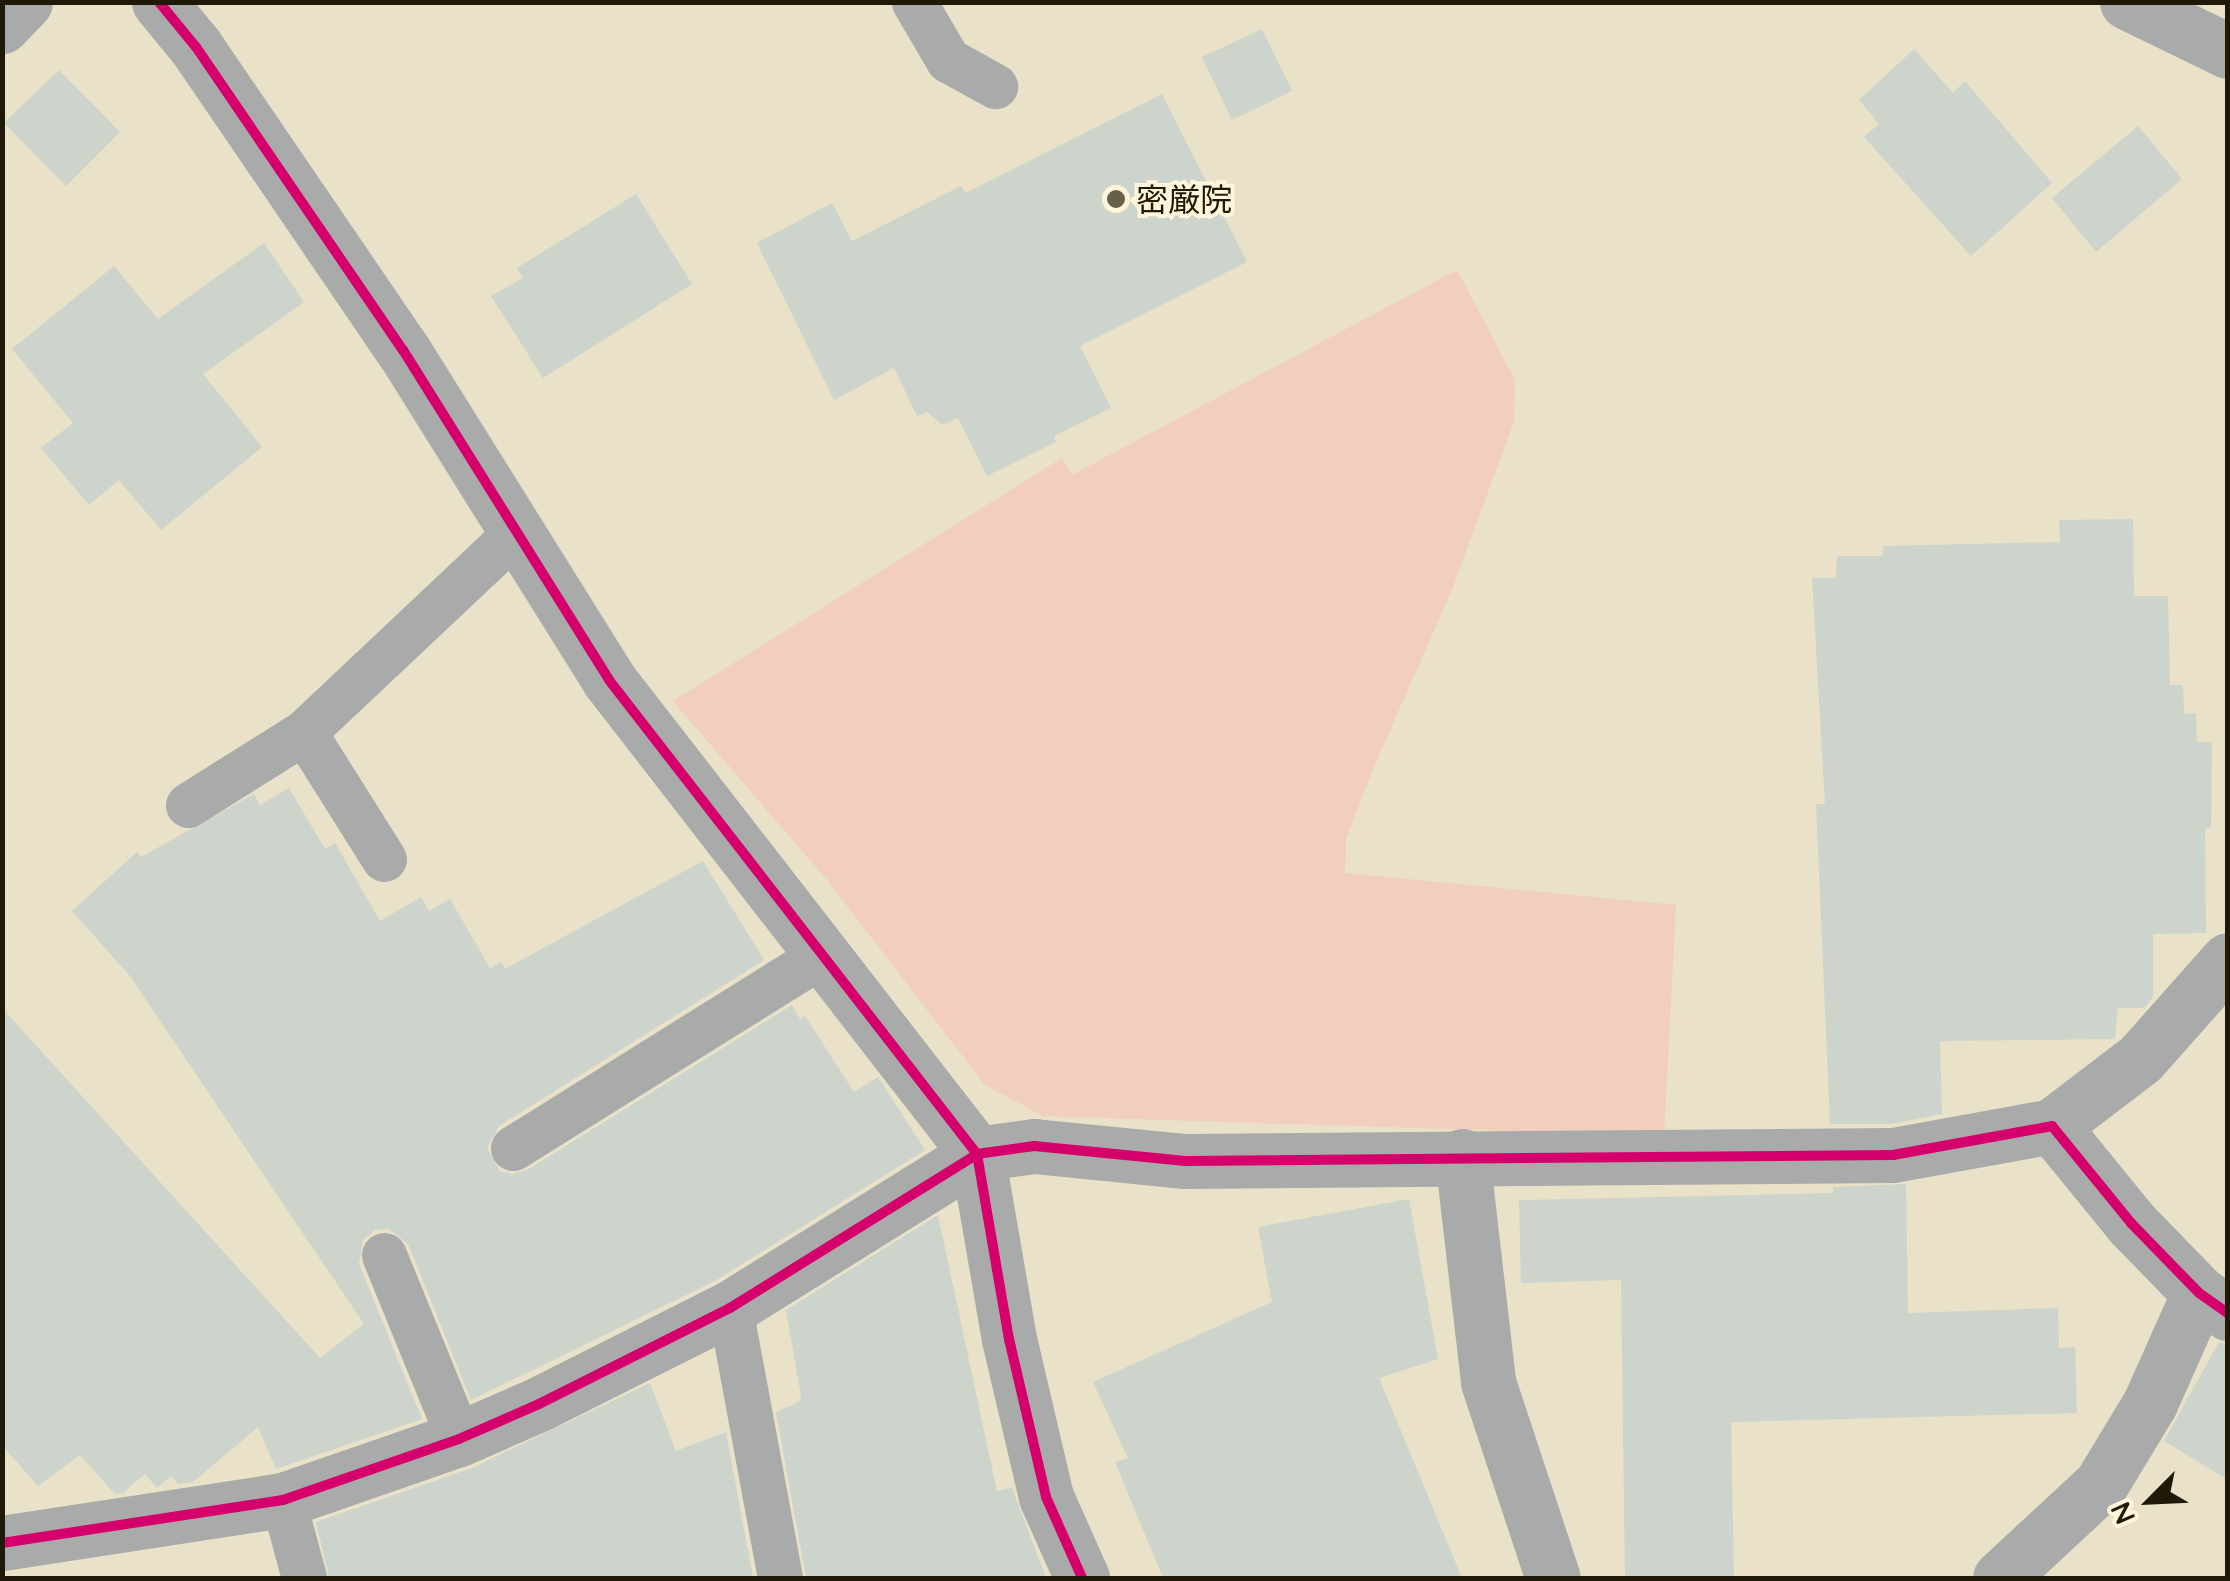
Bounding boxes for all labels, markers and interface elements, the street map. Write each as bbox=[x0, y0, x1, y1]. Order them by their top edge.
place label: 密厳院 bbox=[1136, 180, 1232, 218]
marker: 密厳院 bbox=[1105, 188, 1127, 210]
north arrow bbox=[2100, 1451, 2200, 1551]
text: N bbox=[2102, 1497, 2142, 1530]

